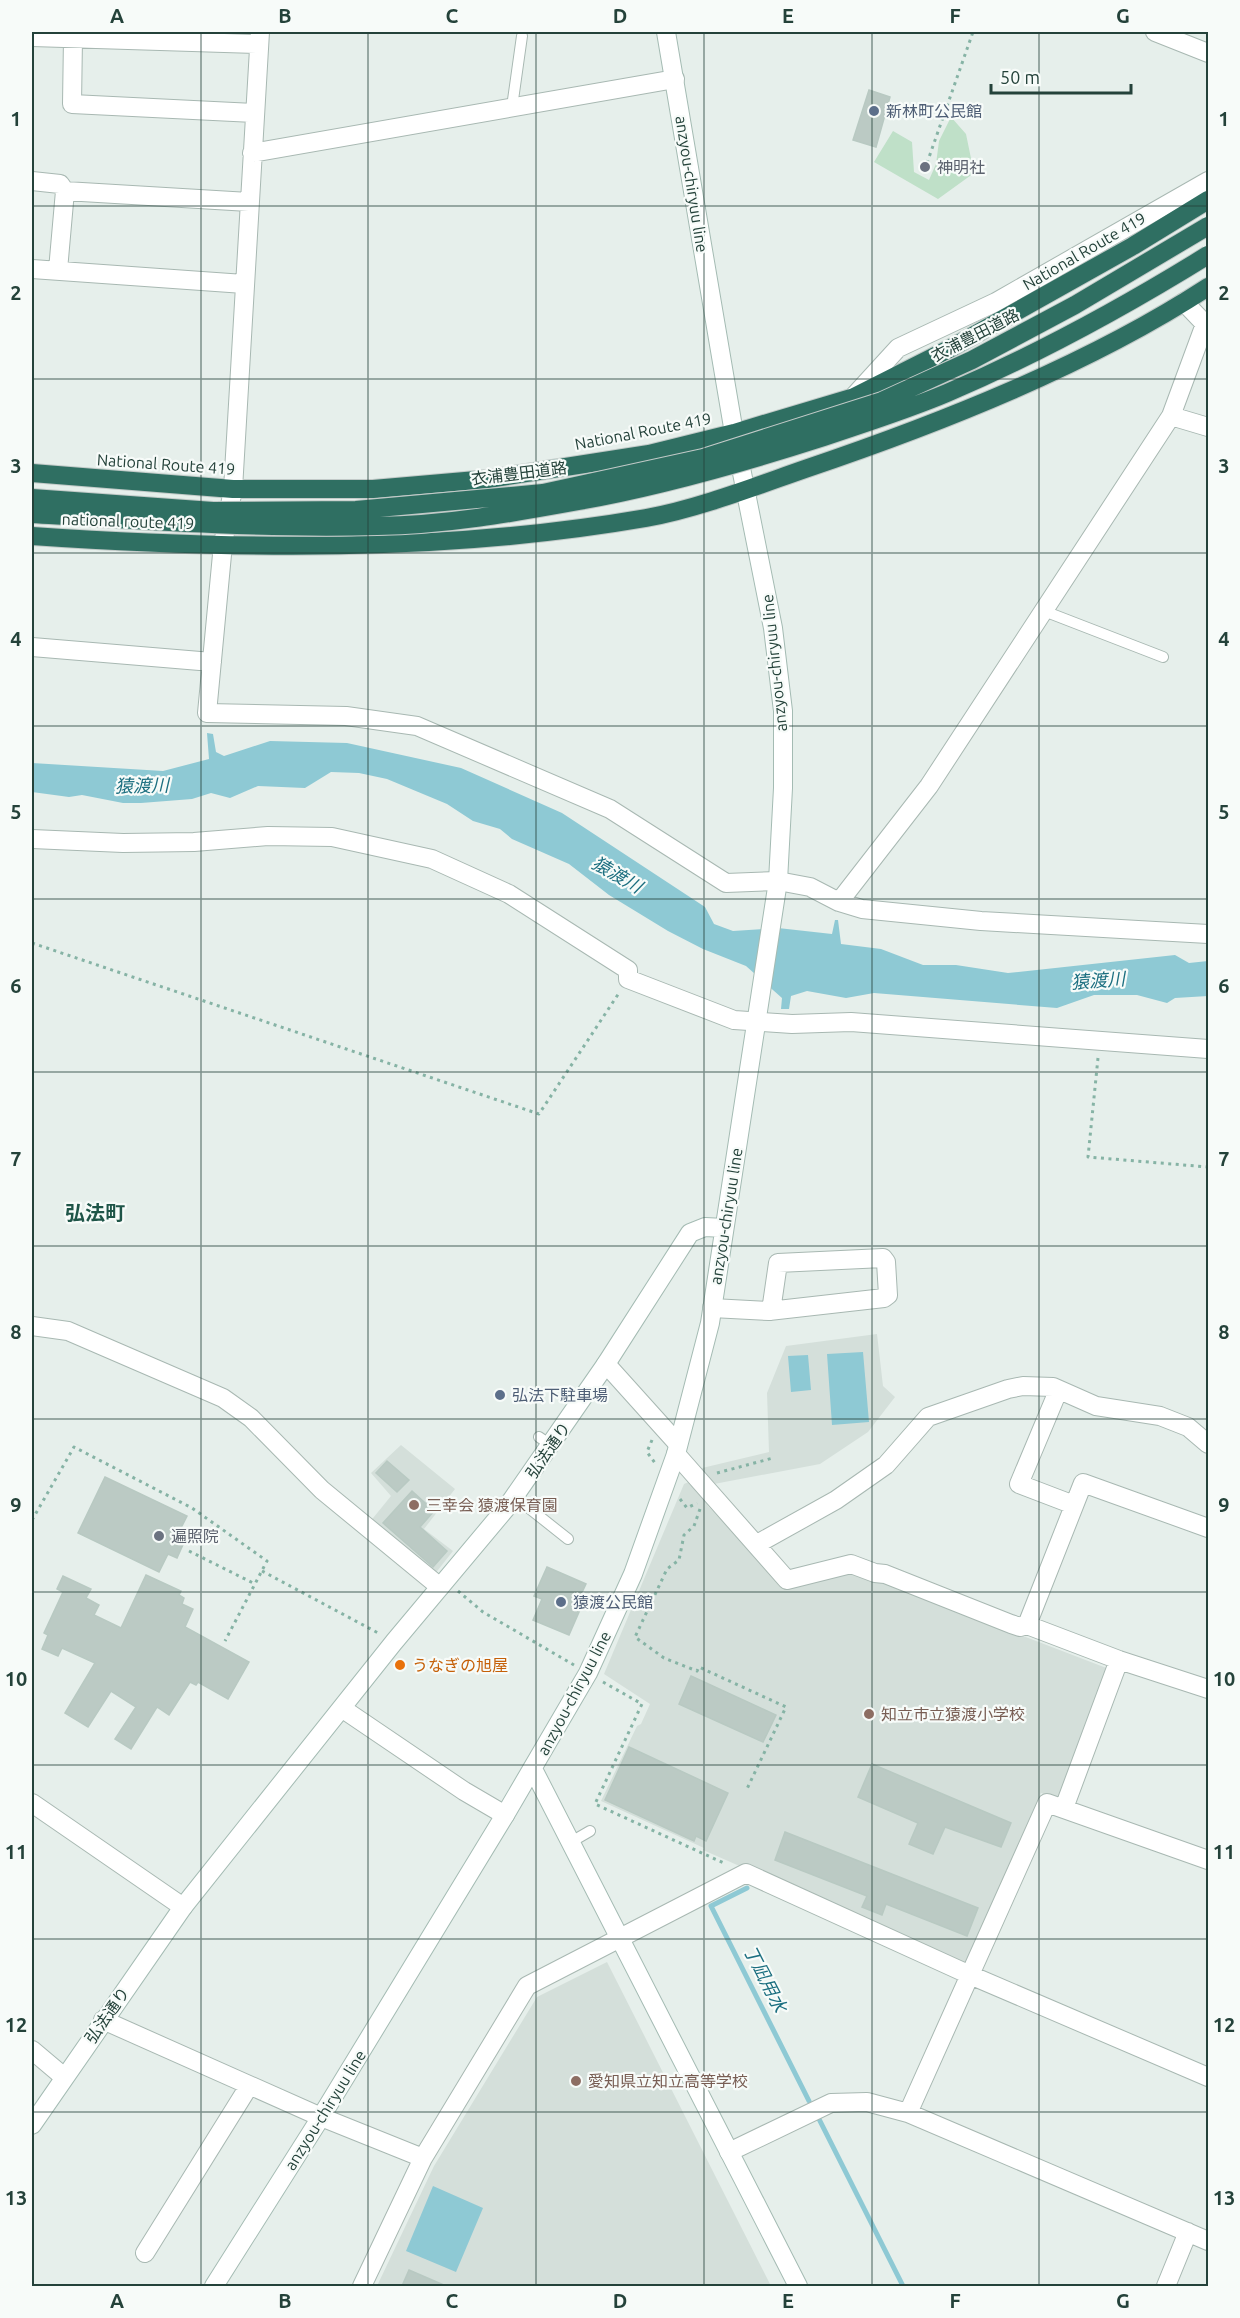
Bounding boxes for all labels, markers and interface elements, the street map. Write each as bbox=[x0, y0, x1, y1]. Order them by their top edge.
text: A bbox=[110, 4, 124, 27]
text: B bbox=[278, 4, 292, 27]
text: C bbox=[446, 4, 459, 27]
text: D bbox=[613, 4, 627, 27]
text: E bbox=[782, 4, 794, 27]
text: F bbox=[949, 4, 961, 27]
text: G bbox=[1116, 4, 1130, 27]
scale bar bbox=[991, 57, 1130, 95]
text: 50 m bbox=[1000, 67, 1040, 87]
place label: 新林町公民館 bbox=[886, 102, 982, 120]
marker: 新林町公民館 bbox=[867, 104, 881, 118]
text: 1 bbox=[10, 107, 22, 130]
text: 1 bbox=[1218, 107, 1230, 130]
street label: anzyou-chiryuu line bbox=[672, 114, 712, 254]
place label: 神明社 bbox=[937, 158, 985, 176]
marker: 神明社 bbox=[918, 160, 932, 174]
street label: National Route 419 bbox=[1019, 209, 1149, 293]
text: 2 bbox=[10, 281, 22, 304]
text: 2 bbox=[1218, 281, 1230, 304]
street label: 衣浦豊田道路 bbox=[928, 305, 1022, 365]
street label: National Route 419 bbox=[573, 409, 713, 453]
street label: National Route 419 bbox=[96, 450, 236, 478]
text: 3 bbox=[10, 454, 22, 477]
text: 3 bbox=[1218, 454, 1230, 477]
street label: 衣浦豊田道路 bbox=[470, 458, 568, 488]
street label: national route 419 bbox=[61, 510, 195, 532]
street label: anzyou-chiryuu line bbox=[758, 593, 790, 733]
text: 4 bbox=[10, 627, 22, 650]
text: 4 bbox=[1218, 627, 1230, 650]
water label: 猿渡川 bbox=[115, 774, 171, 795]
text: 5 bbox=[10, 800, 22, 823]
text: 5 bbox=[1218, 800, 1230, 823]
water label: 猿渡川 bbox=[589, 852, 648, 897]
water label: 猿渡川 bbox=[1070, 968, 1128, 992]
text: 6 bbox=[10, 974, 22, 997]
text: 6 bbox=[1218, 974, 1230, 997]
street label: anzyou-chiryuu line bbox=[706, 1146, 746, 1286]
text: 7 bbox=[10, 1147, 22, 1170]
text: 7 bbox=[1218, 1147, 1230, 1170]
district label: 弘法町 bbox=[65, 1201, 125, 1224]
text: 8 bbox=[10, 1320, 22, 1343]
text: 8 bbox=[1218, 1320, 1230, 1343]
place label: 弘法下駐車場 bbox=[512, 1386, 608, 1404]
marker: 弘法下駐車場 bbox=[493, 1388, 507, 1402]
street label: 弘法通り bbox=[522, 1419, 574, 1481]
text: 9 bbox=[10, 1493, 22, 1516]
text: 9 bbox=[1218, 1493, 1230, 1516]
place label: 三幸会 猿渡保育園 bbox=[426, 1496, 558, 1514]
marker: 三幸会 猿渡保育園 bbox=[407, 1498, 421, 1512]
place label: 遍照院 bbox=[171, 1527, 219, 1545]
marker: 遍照院 bbox=[152, 1529, 166, 1543]
place label: 猿渡公民館 bbox=[573, 1593, 653, 1611]
marker: 猿渡公民館 bbox=[554, 1595, 568, 1609]
street label: anzyou-chiryuu line bbox=[534, 1628, 614, 1758]
place label: うなぎの旭屋 bbox=[412, 1656, 508, 1674]
marker: うなぎの旭屋 bbox=[393, 1658, 407, 1672]
text: 10 bbox=[5, 1667, 27, 1690]
text: 10 bbox=[1213, 1667, 1235, 1690]
place label: 知立市立猿渡小学校 bbox=[881, 1705, 1025, 1723]
marker: 知立市立猿渡小学校 bbox=[862, 1707, 876, 1721]
text: 11 bbox=[5, 1840, 27, 1863]
text: 11 bbox=[1213, 1840, 1235, 1863]
water label: 丁凪用水 bbox=[741, 1942, 792, 2017]
street label: 弘法通り bbox=[81, 1984, 133, 2046]
text: 12 bbox=[5, 2013, 27, 2036]
text: 12 bbox=[1213, 2013, 1235, 2036]
street label: anzyou-chiryuu line bbox=[281, 2047, 369, 2173]
place label: 愛知県立知立高等学校 bbox=[588, 2072, 748, 2090]
marker: 愛知県立知立高等学校 bbox=[569, 2074, 583, 2088]
text: 13 bbox=[5, 2186, 27, 2209]
text: 13 bbox=[1213, 2186, 1235, 2209]
text: A bbox=[110, 2289, 124, 2312]
text: B bbox=[278, 2289, 292, 2312]
text: C bbox=[446, 2289, 459, 2312]
text: D bbox=[613, 2289, 627, 2312]
text: E bbox=[782, 2289, 794, 2312]
text: F bbox=[949, 2289, 961, 2312]
text: G bbox=[1116, 2289, 1130, 2312]

